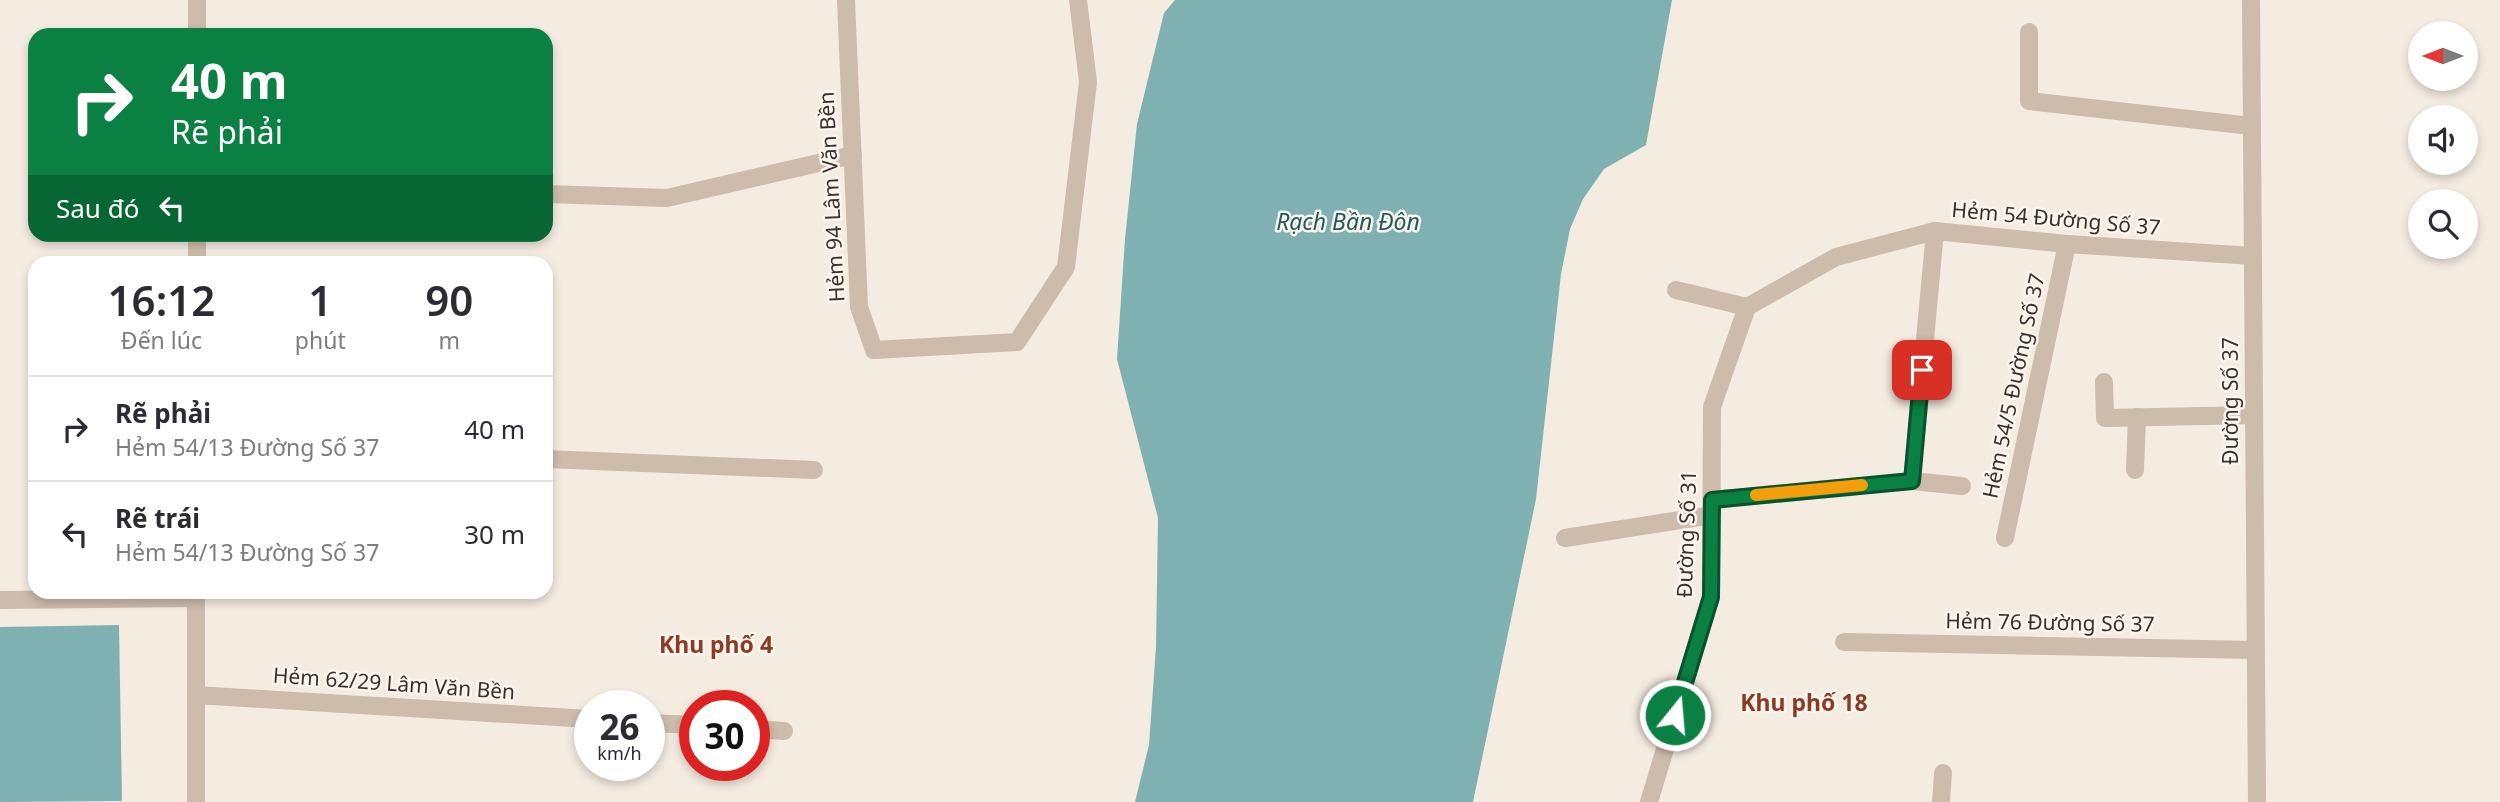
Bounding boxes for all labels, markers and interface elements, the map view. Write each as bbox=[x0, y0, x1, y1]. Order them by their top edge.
north arrow bbox=[2408, 21, 2478, 91]
map controls bbox=[2408, 21, 2478, 259]
text: 40 m bbox=[171, 47, 288, 113]
icon: right bbox=[56, 56, 147, 147]
street label: Hẻm 94 Lâm Văn Bền bbox=[812, 91, 850, 303]
button: sound bbox=[2408, 105, 2478, 175]
text: Rẽ phải bbox=[171, 110, 283, 153]
icon: left bbox=[153, 189, 191, 227]
button: search bbox=[2408, 189, 2478, 259]
text: Sau đó bbox=[56, 190, 139, 226]
street label: Hẻm 54 Đường Số 37 bbox=[1951, 195, 2162, 241]
water label: Rạch Bần Đôn bbox=[1276, 205, 1420, 237]
text: 16:12 bbox=[108, 271, 215, 328]
text: 1 bbox=[308, 271, 332, 328]
text: 90 bbox=[425, 271, 473, 328]
street label: Hẻm 54/5 Đường Số 37 bbox=[1975, 271, 2051, 501]
text: Đến lúc bbox=[121, 324, 202, 356]
text: phút bbox=[295, 324, 346, 356]
text: m bbox=[439, 324, 460, 356]
street label: Đường Số 37 bbox=[2216, 337, 2244, 465]
pin bbox=[1892, 340, 1952, 400]
icon: arrive bbox=[1903, 351, 1941, 389]
text: Rẽ phải bbox=[115, 395, 211, 431]
icon: right bbox=[56, 410, 94, 448]
text: 40 m bbox=[464, 411, 525, 447]
text: Hẻm 54/13 Đường Số 37 bbox=[115, 431, 379, 463]
street label: Đường Số 31 bbox=[1670, 470, 1702, 598]
text: Rẽ trái bbox=[115, 500, 200, 536]
icon: left bbox=[56, 515, 94, 553]
text: 30 m bbox=[464, 516, 525, 552]
text: Hẻm 54/13 Đường Số 37 bbox=[115, 536, 379, 568]
street label: Hẻm 76 Đường Số 37 bbox=[1945, 606, 2155, 638]
district label: Khu phố 4 bbox=[659, 628, 773, 660]
street label: Hẻm 62/29 Lâm Văn Bền bbox=[272, 661, 516, 705]
position arrow bbox=[1638, 678, 1712, 752]
district label: Khu phố 18 bbox=[1740, 686, 1868, 718]
speed limit sign: 30 bbox=[679, 690, 770, 781]
text: 26 bbox=[599, 703, 640, 750]
text: km/h bbox=[597, 741, 642, 765]

